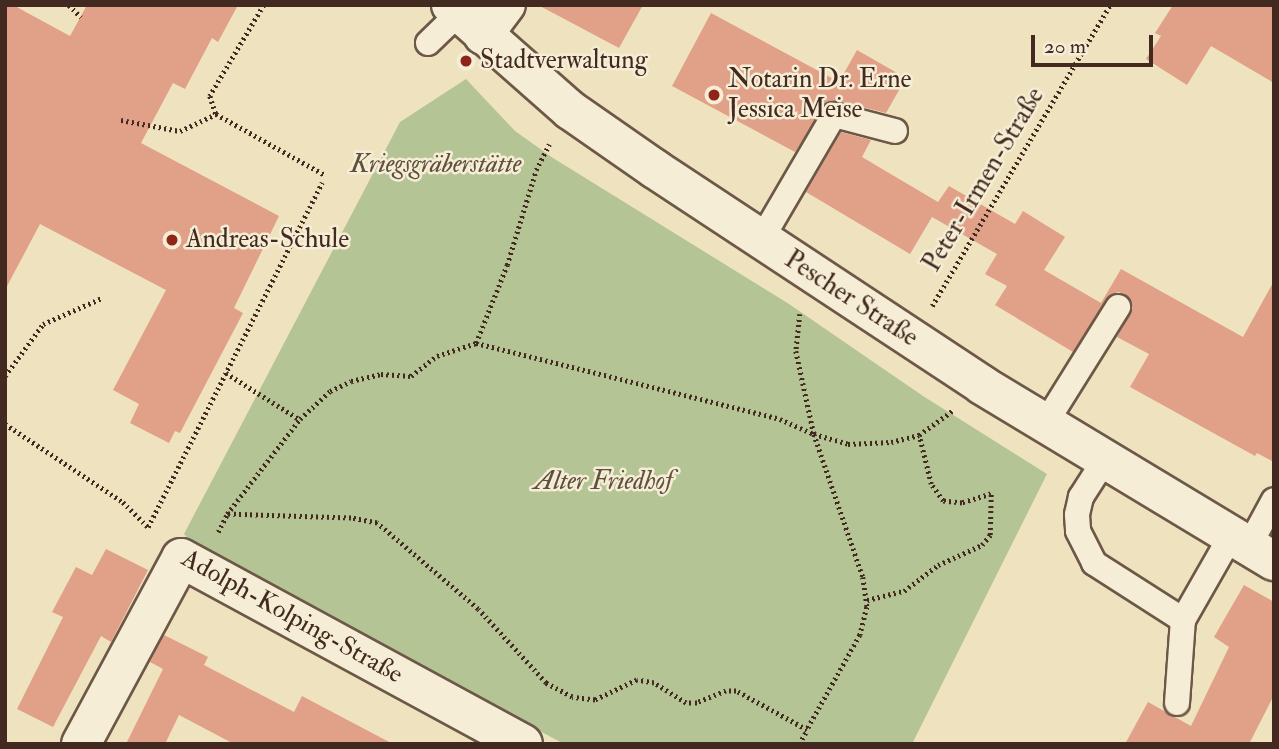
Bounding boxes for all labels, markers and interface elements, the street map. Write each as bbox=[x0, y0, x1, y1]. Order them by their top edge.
scale bar bbox=[1034, 21, 1156, 65]
text: 20 m bbox=[1044, 33, 1086, 60]
place label: Stadtverwaltung bbox=[480, 45, 647, 77]
marker: Stadtverwaltung bbox=[458, 53, 474, 69]
place label: Notarin Dr. Erne Jessica Meise bbox=[728, 64, 911, 126]
street label: Peter-Irmen-Straße bbox=[917, 82, 1051, 278]
marker: Notarin Dr. Erne Jessica Meise bbox=[706, 87, 722, 103]
park label: Kriegsgräberstätte bbox=[351, 149, 521, 181]
place label: Andreas-Schule bbox=[186, 224, 349, 256]
marker: Andreas-Schule bbox=[164, 232, 180, 248]
street label: Pescher Straße bbox=[779, 244, 923, 354]
park label: Alter Friedhof bbox=[534, 466, 672, 498]
street label: Adolph-Kolping-Straße bbox=[176, 543, 408, 691]

